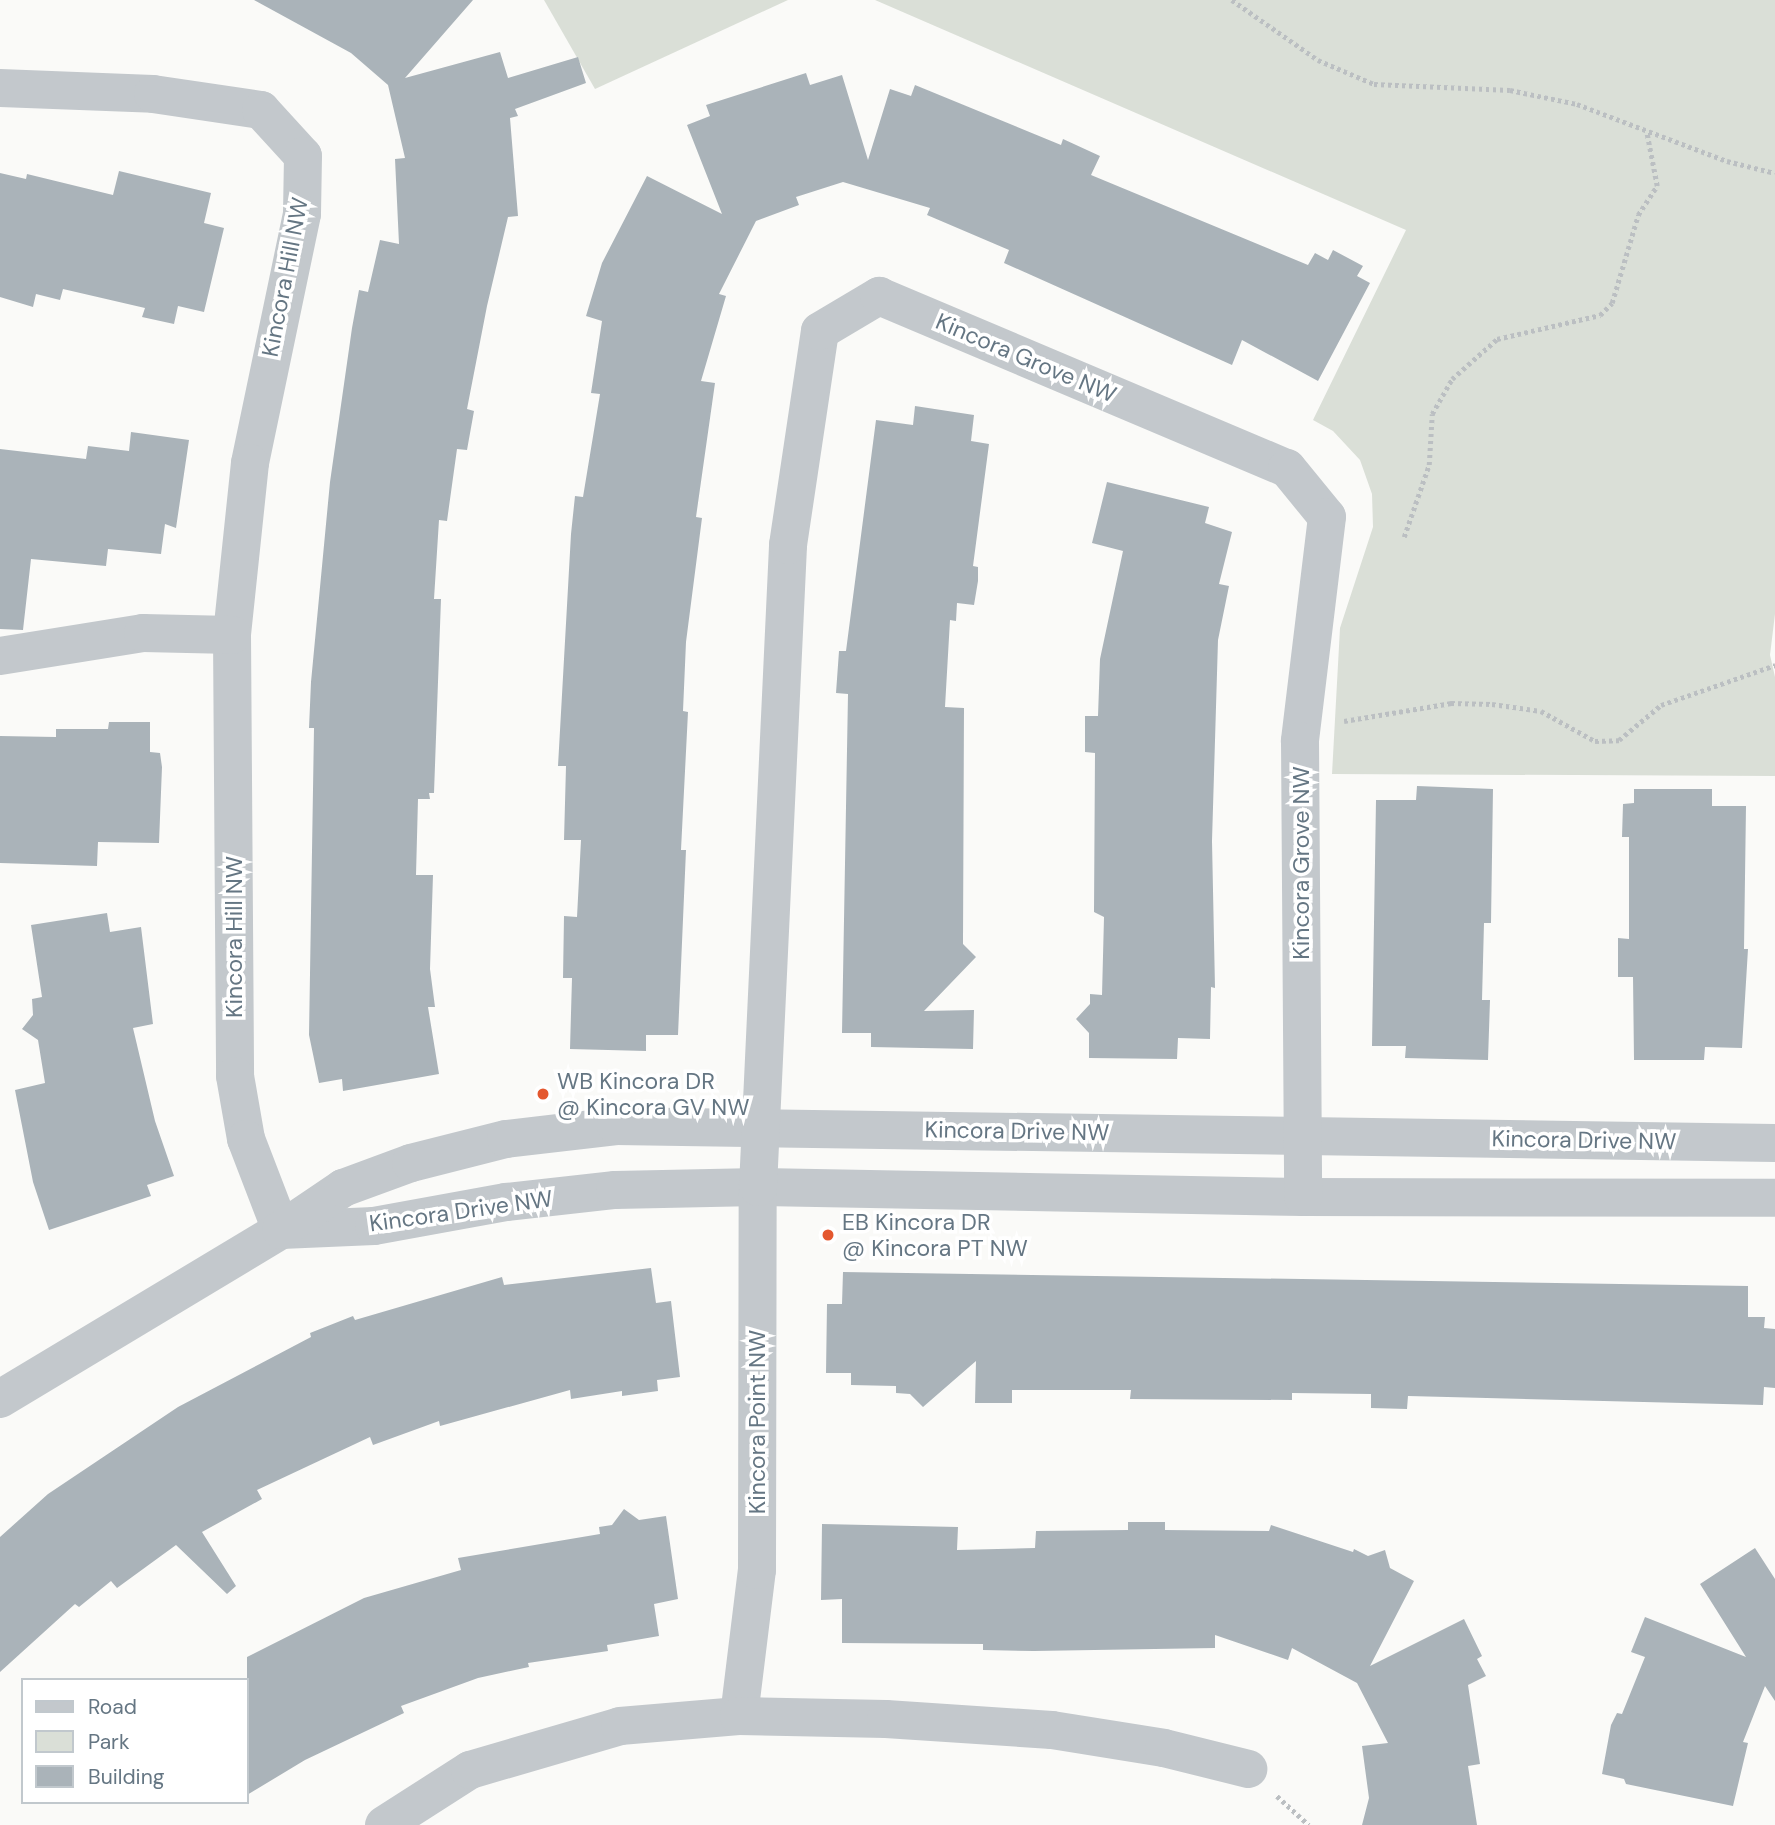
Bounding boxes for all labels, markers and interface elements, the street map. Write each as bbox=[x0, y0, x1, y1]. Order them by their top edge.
street label: Kincora Hill NW bbox=[256, 195, 314, 359]
street label: Kincora Grove NW bbox=[932, 307, 1120, 409]
street label: Kincora Grove NW bbox=[1287, 766, 1315, 960]
street label: Kincora Hill NW bbox=[220, 856, 248, 1018]
place label: WB Kincora DR @ Kincora GV NW bbox=[557, 1067, 749, 1121]
marker: WB Kincora DR @ Kincora GV NW bbox=[535, 1086, 551, 1102]
street label: Kincora Drive NW bbox=[924, 1116, 1110, 1146]
street label: Kincora Drive NW bbox=[1491, 1125, 1677, 1155]
street label: Kincora Drive NW bbox=[368, 1184, 554, 1238]
place label: EB Kincora DR @ Kincora PT NW bbox=[842, 1208, 1028, 1262]
marker: EB Kincora DR @ Kincora PT NW bbox=[820, 1227, 836, 1243]
street label: Kincora Point NW bbox=[743, 1330, 771, 1514]
legend bbox=[21, 1678, 248, 1804]
text: Road bbox=[88, 1693, 137, 1721]
text: Park bbox=[88, 1728, 129, 1756]
text: Building bbox=[88, 1763, 164, 1791]

